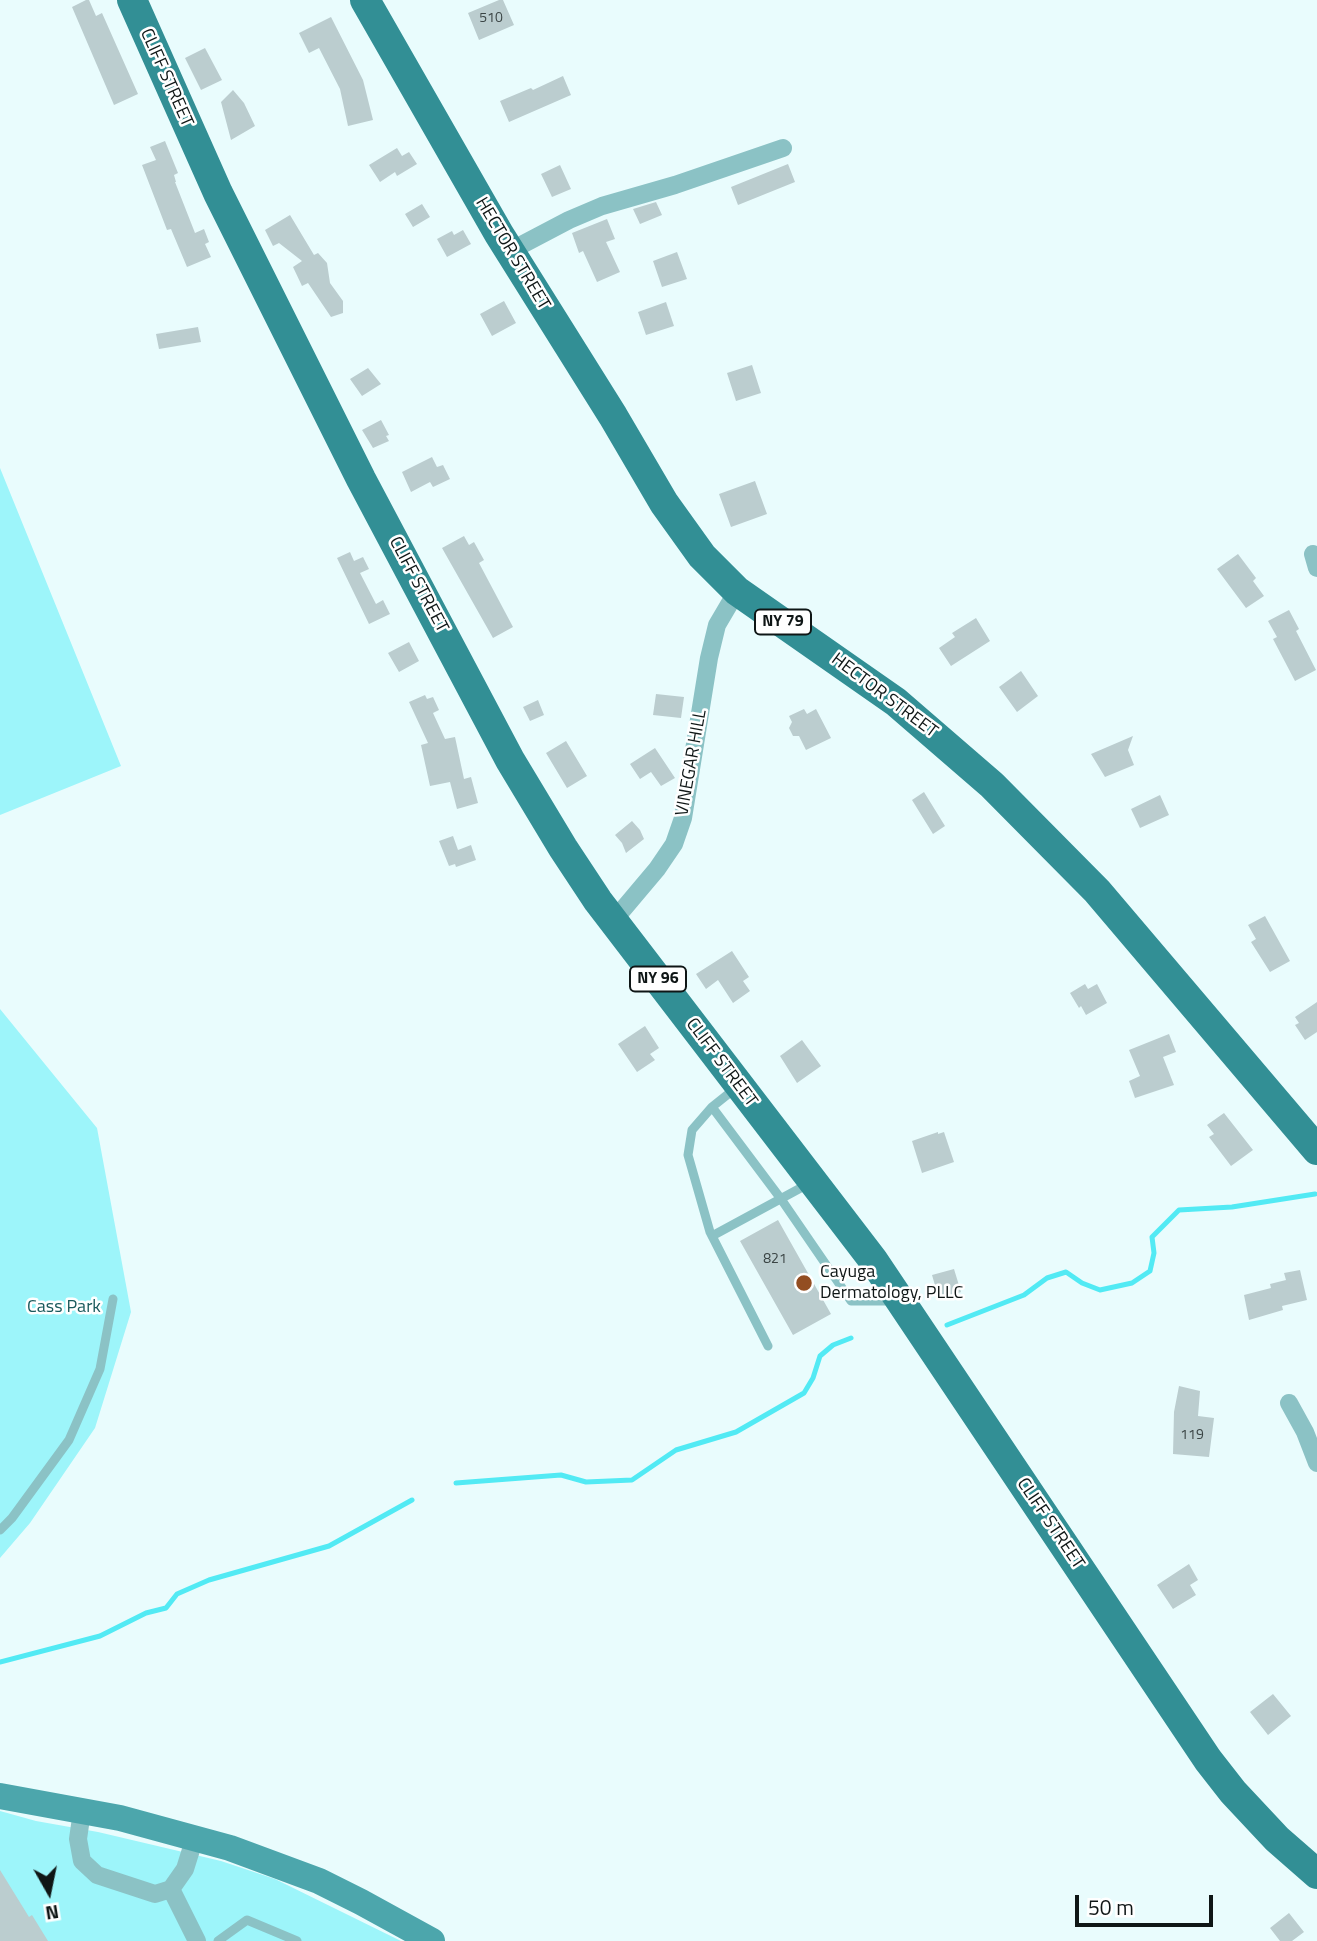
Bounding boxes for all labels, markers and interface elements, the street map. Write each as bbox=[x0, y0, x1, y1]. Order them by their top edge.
house number: 510 bbox=[479, 11, 503, 27]
street label: CLIFF STREET bbox=[135, 25, 197, 131]
street label: HECTOR STREET bbox=[470, 194, 554, 314]
street label: CLIFF STREET bbox=[384, 533, 452, 637]
road number: NY 79 bbox=[755, 610, 811, 635]
street label: HECTOR STREET bbox=[827, 649, 941, 743]
street label: VINEGAR HILL bbox=[672, 708, 712, 818]
road number: NY 96 bbox=[630, 967, 686, 992]
street label: CLIFF STREET bbox=[681, 1014, 761, 1112]
house number: 821 bbox=[763, 1252, 787, 1268]
place label: Cayuga Dermatology, PLLC bbox=[820, 1262, 963, 1304]
marker: Cayuga Dermatology, PLLC bbox=[794, 1273, 814, 1293]
park label: Cass Park bbox=[27, 1297, 101, 1319]
house number: 119 bbox=[1180, 1428, 1204, 1444]
street label: CLIFF STREET bbox=[1012, 1474, 1088, 1574]
north arrow bbox=[14, 1857, 84, 1927]
scale bar bbox=[1079, 1882, 1217, 1926]
text: 50 m bbox=[1088, 1891, 1134, 1923]
text: N bbox=[44, 1898, 61, 1929]

